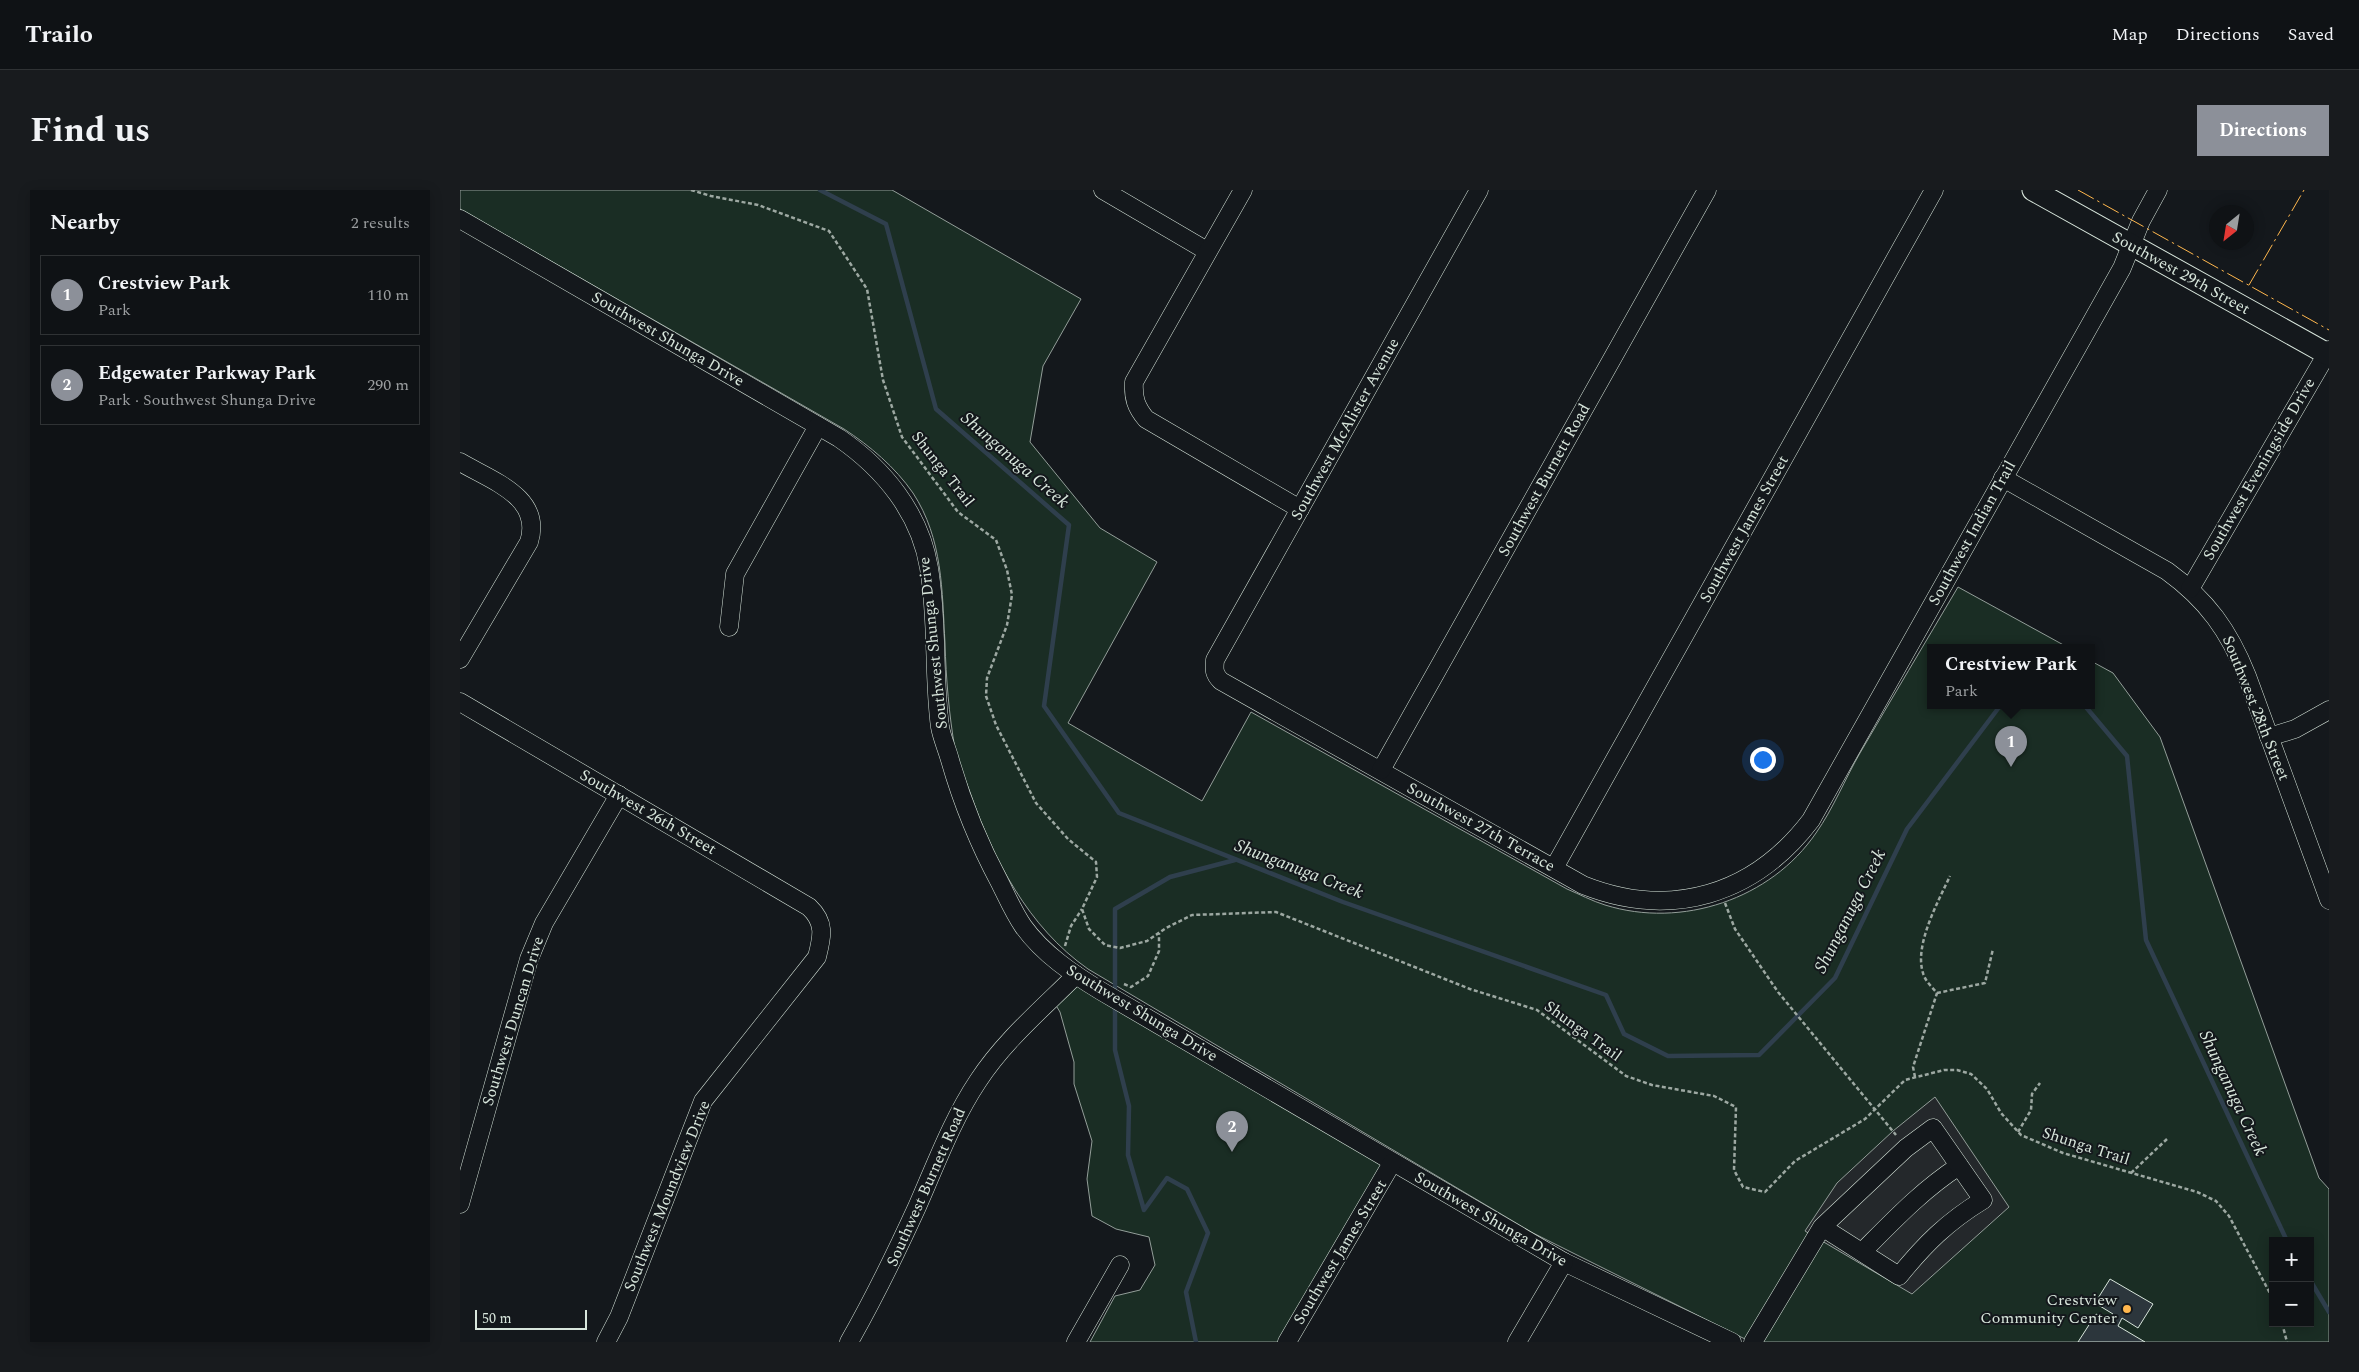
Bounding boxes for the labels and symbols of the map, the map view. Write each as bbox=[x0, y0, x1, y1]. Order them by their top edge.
north arrow bbox=[2209, 205, 2254, 250]
street label: Southwest 29th Street bbox=[2108, 225, 2255, 321]
street label: Southwest Shunga Drive bbox=[587, 285, 749, 393]
street label: Southwest McAlister Avenue bbox=[1285, 333, 1405, 525]
street label: Southwest Eveningside Drive bbox=[2197, 373, 2321, 565]
street label: Southwest Burnett Road bbox=[1492, 399, 1596, 561]
water label: Shunganuga Creek bbox=[955, 405, 1076, 515]
street label: Shunga Trail bbox=[906, 426, 980, 512]
street label: Southwest James Street bbox=[1693, 451, 1795, 607]
street label: Southwest Indian Trail bbox=[1922, 456, 2022, 610]
street label: Southwest Shunga Drive bbox=[912, 556, 954, 730]
street label: Southwest 28th Street bbox=[2216, 632, 2296, 784]
pin: 1 bbox=[1995, 726, 2027, 767]
your location bbox=[1750, 747, 1776, 773]
street label: Southwest 26th Street bbox=[575, 763, 721, 861]
street label: Southwest 27th Terrace bbox=[1402, 776, 1560, 878]
water label: Shunganuga Creek bbox=[1231, 832, 1368, 906]
water label: Shunganuga Creek bbox=[1807, 844, 1893, 978]
street label: Southwest Duncan Drive bbox=[476, 933, 550, 1109]
street label: Southwest Shunga Drive bbox=[1062, 958, 1222, 1068]
street label: Shunga Trail bbox=[1539, 995, 1627, 1067]
water label: Shunganuga Creek bbox=[2192, 1026, 2274, 1161]
street label: Southwest Moundview Drive bbox=[618, 1097, 716, 1295]
street label: Southwest Burnett Road bbox=[880, 1104, 972, 1270]
pin: 2 bbox=[1216, 1111, 1248, 1152]
street label: Shunga Trail bbox=[2039, 1121, 2133, 1171]
street label: Southwest Shunga Drive bbox=[1410, 1165, 1572, 1273]
street label: Southwest James Street bbox=[1287, 1175, 1393, 1329]
place label: Crestview Community Center bbox=[1980, 1288, 2118, 1330]
marker: Crestview Community Center bbox=[2121, 1303, 2133, 1315]
scale bar bbox=[475, 1307, 588, 1330]

